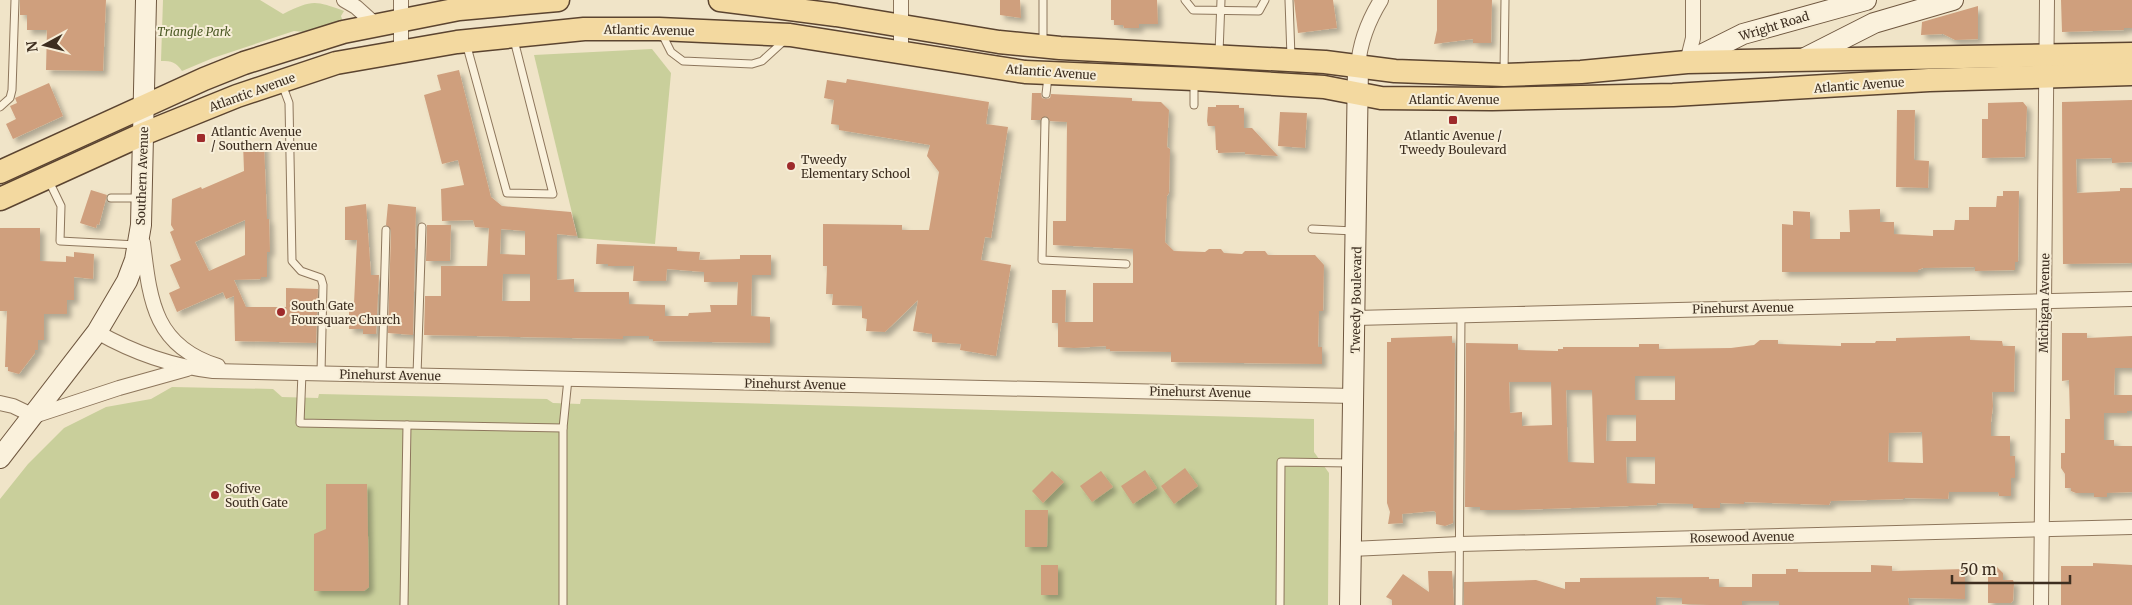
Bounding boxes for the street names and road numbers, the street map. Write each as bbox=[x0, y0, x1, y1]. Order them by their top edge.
street label: Wright Road bbox=[1736, 8, 1811, 44]
street label: Atlantic Avenue bbox=[603, 22, 694, 38]
street label: Atlantic Avenue bbox=[1004, 61, 1097, 83]
street label: Atlantic Avenue bbox=[206, 69, 297, 115]
street label: Atlantic Avenue bbox=[1812, 74, 1905, 96]
street label: Atlantic Avenue bbox=[1408, 92, 1499, 107]
street label: Southern Avenue bbox=[133, 126, 151, 226]
street label: Tweedy Boulevard bbox=[1348, 246, 1364, 354]
street label: Michigan Avenue bbox=[2036, 253, 2052, 353]
street label: Pinehurst Avenue bbox=[1692, 300, 1794, 316]
street label: Pinehurst Avenue bbox=[339, 367, 441, 383]
street label: Pinehurst Avenue bbox=[744, 376, 846, 392]
street label: Pinehurst Avenue bbox=[1149, 384, 1251, 400]
street label: Rosewood Avenue bbox=[1690, 529, 1794, 545]

